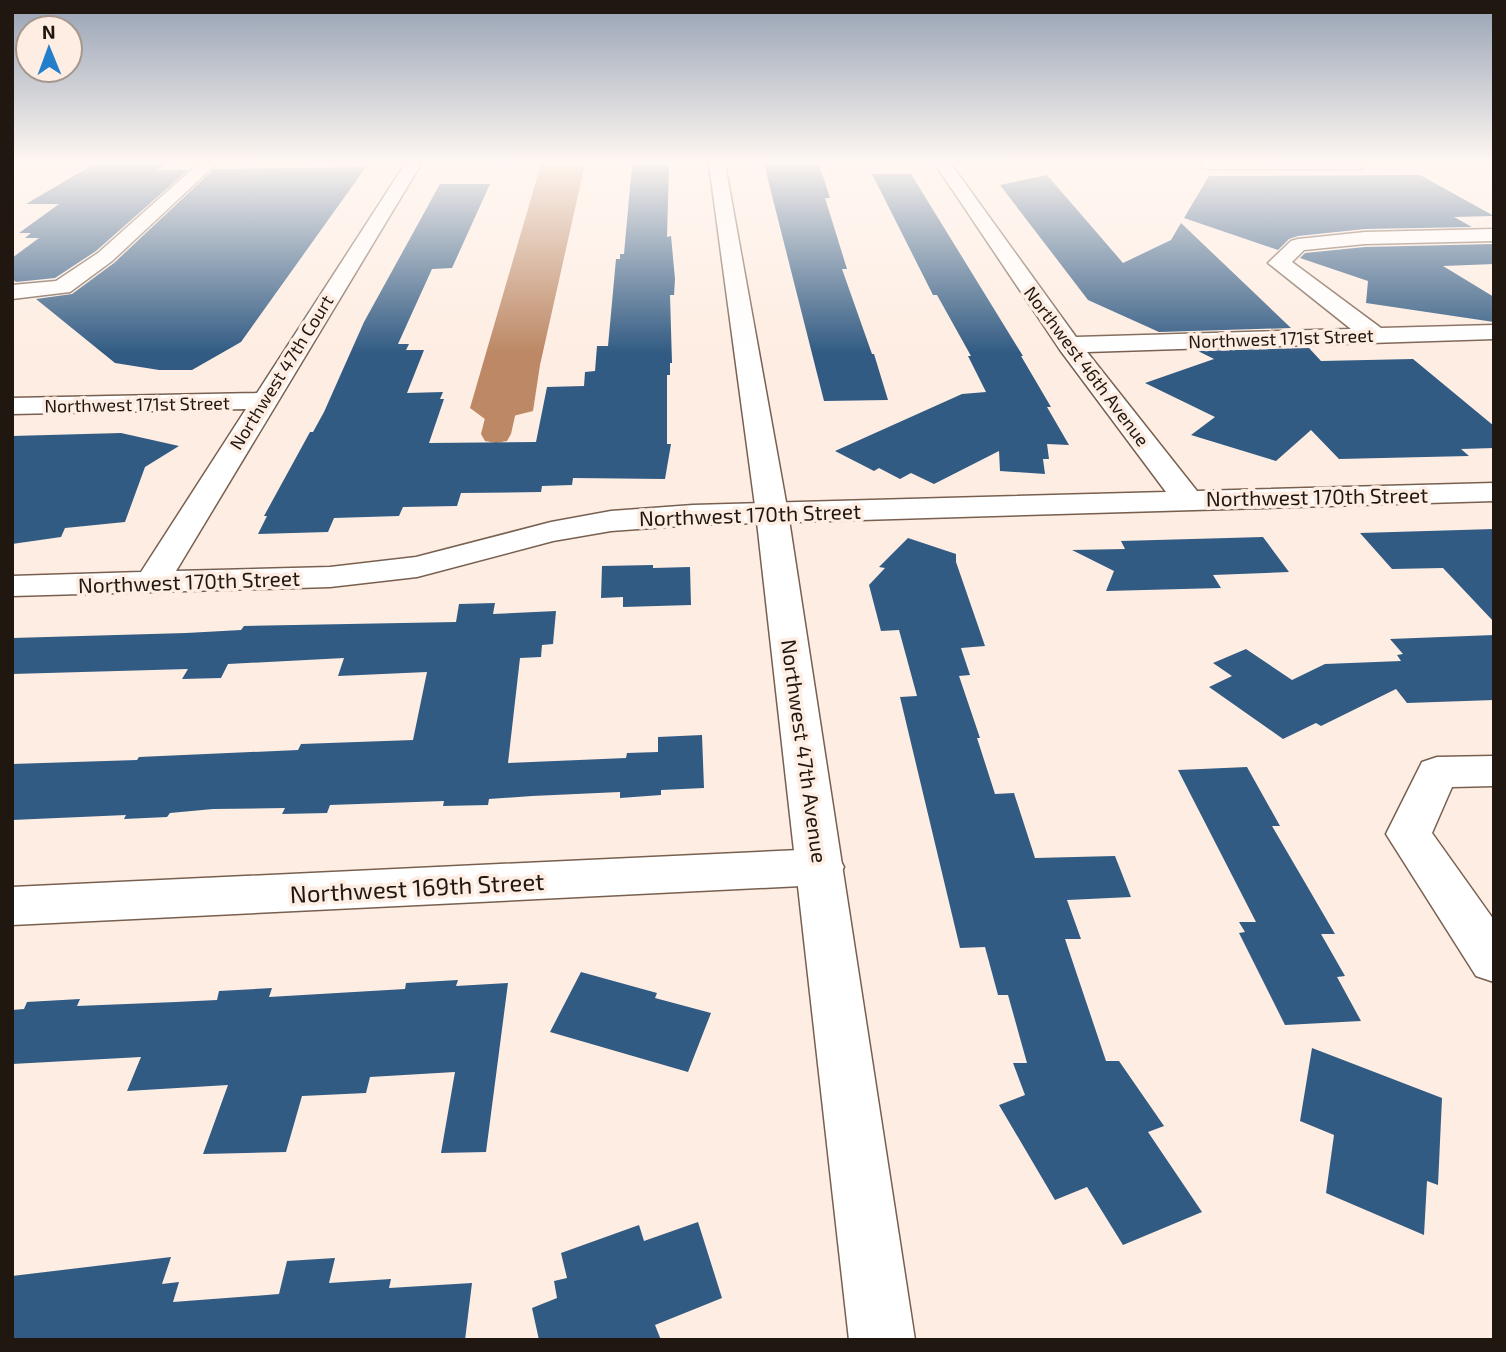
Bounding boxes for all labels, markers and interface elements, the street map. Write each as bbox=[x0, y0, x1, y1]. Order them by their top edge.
north arrow bbox=[14, 14, 84, 84]
text: N bbox=[42, 20, 56, 43]
street label: Northwest 46th Avenue bbox=[1020, 282, 1154, 450]
street label: Northwest 47th Court bbox=[224, 290, 338, 453]
street label: Northwest 171st Street bbox=[1188, 324, 1374, 352]
street label: Northwest 171st Street bbox=[44, 391, 230, 417]
street label: Northwest 170th Street bbox=[1206, 482, 1428, 510]
street label: Northwest 170th Street bbox=[639, 498, 861, 530]
street label: Northwest 170th Street bbox=[78, 565, 300, 597]
street label: Northwest 47th Avenue bbox=[777, 638, 833, 864]
street label: Northwest 169th Street bbox=[289, 866, 545, 908]

